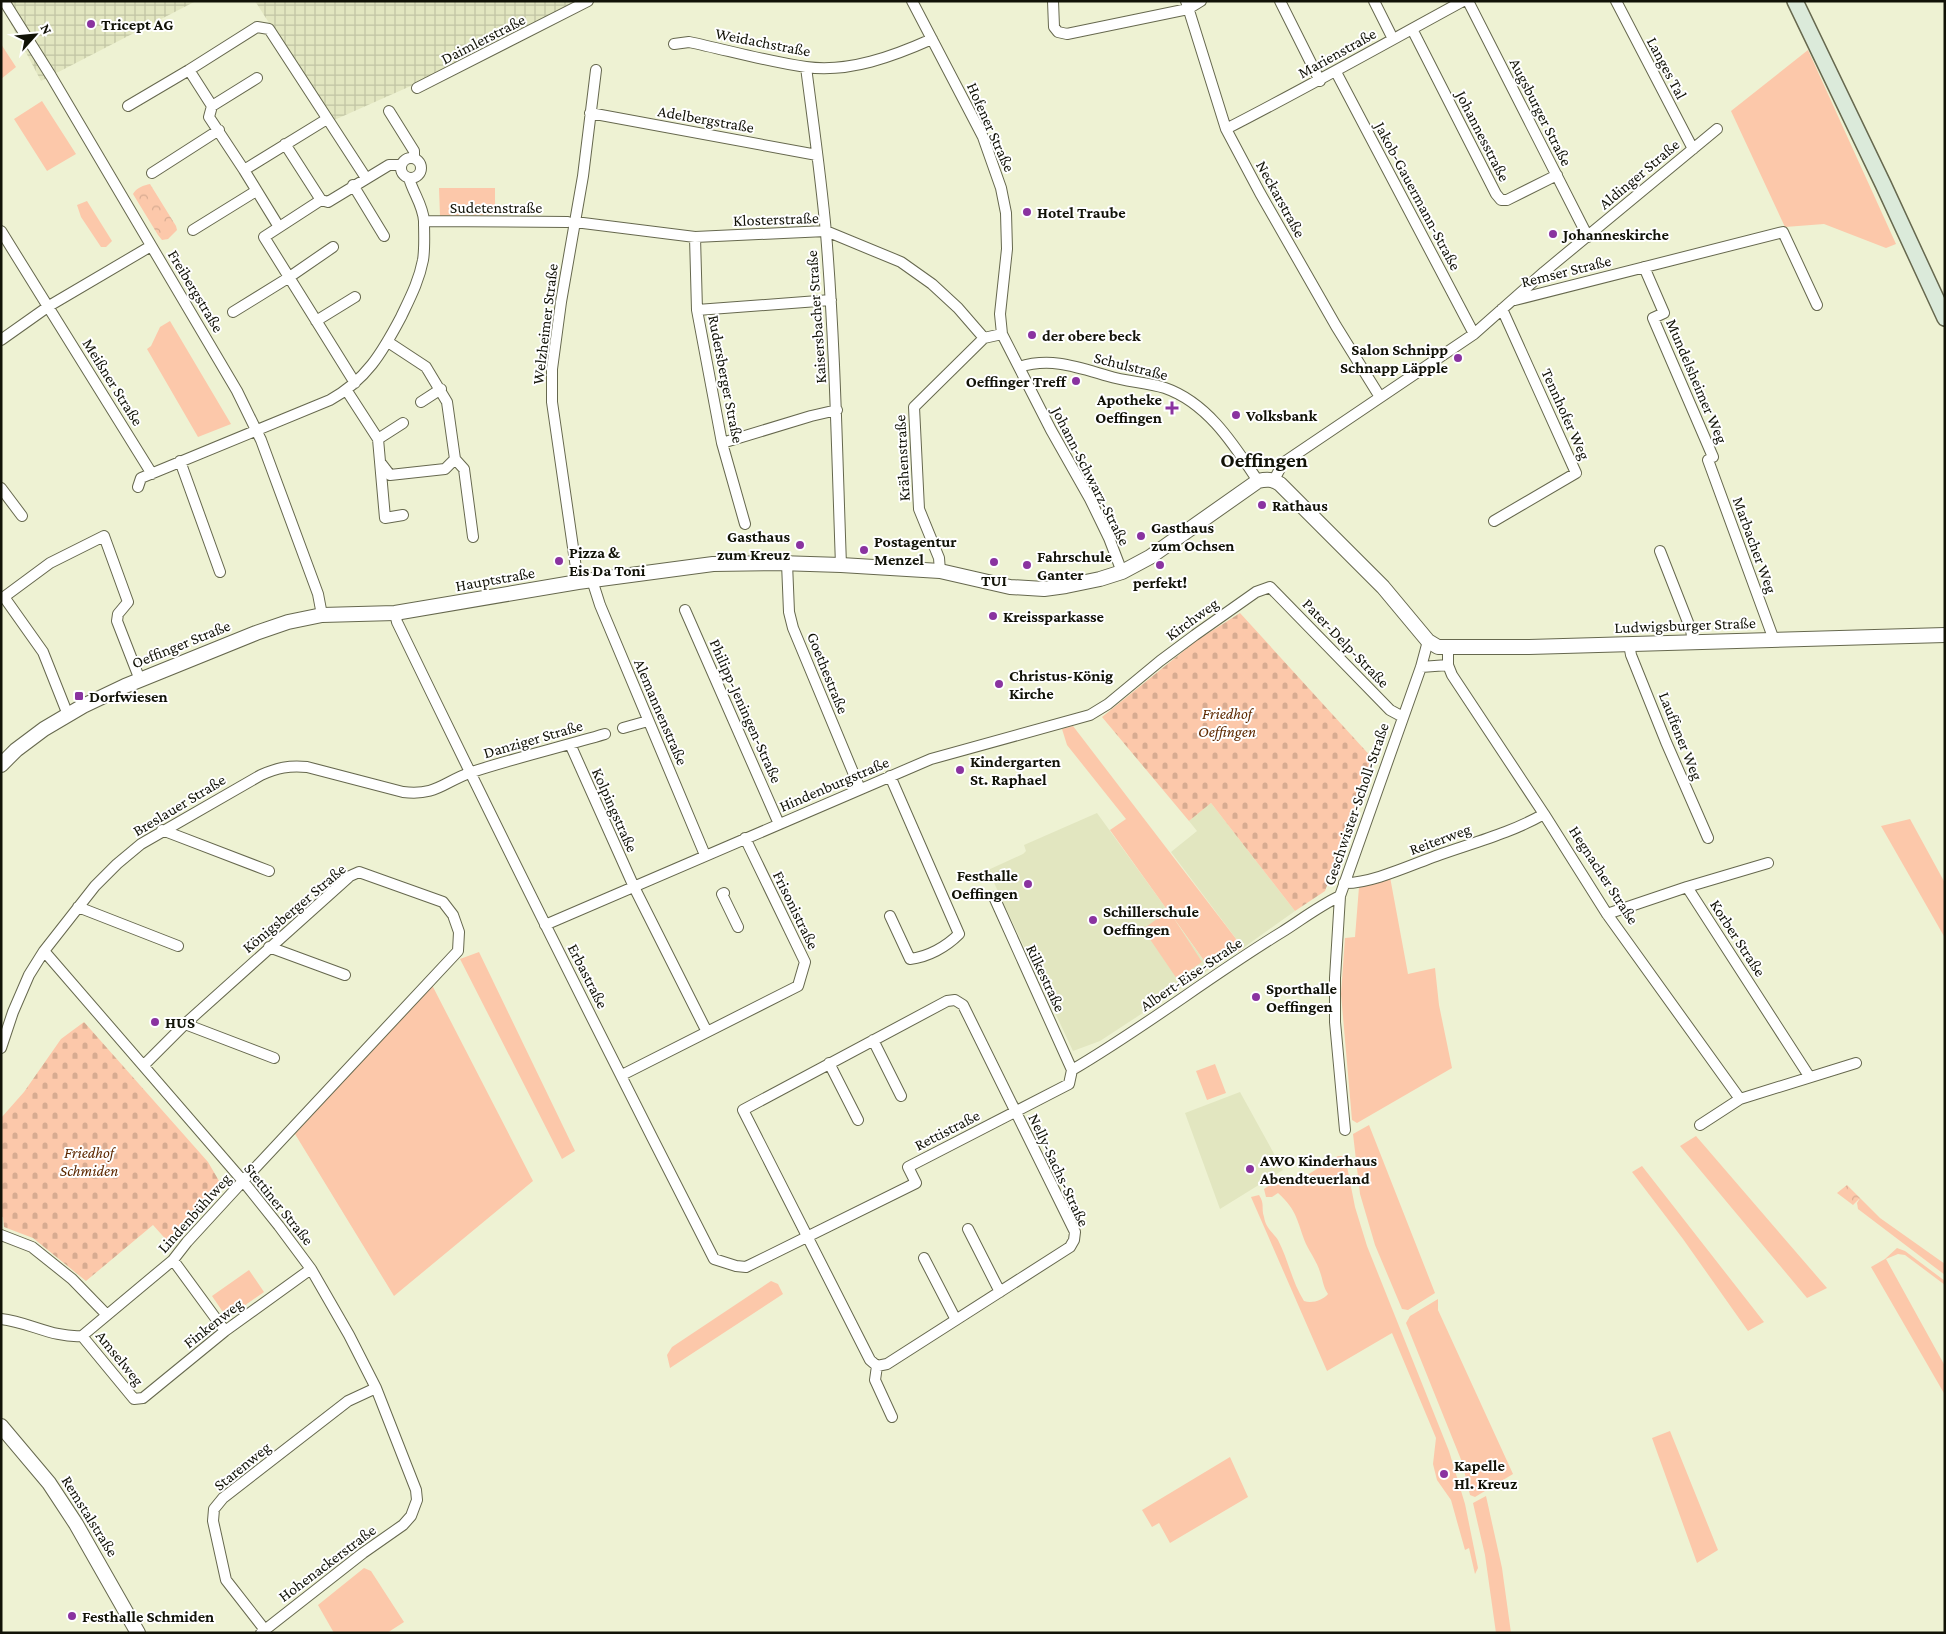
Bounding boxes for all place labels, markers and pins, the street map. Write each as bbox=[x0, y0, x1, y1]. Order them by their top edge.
place label: Tricept AG bbox=[101, 16, 173, 33]
marker: Tricept AG bbox=[85, 18, 97, 30]
place label: Hotel Traube bbox=[1037, 204, 1126, 221]
marker: Hotel Traube bbox=[1021, 206, 1033, 218]
place label: Johanneskirche bbox=[1561, 226, 1669, 243]
marker: Johanneskirche bbox=[1547, 228, 1559, 240]
place label: der obere beck bbox=[1042, 327, 1141, 344]
marker: der obere beck bbox=[1026, 329, 1038, 341]
place label: Salon Schnipp Schnapp Läpple bbox=[1340, 341, 1449, 376]
marker: Salon Schnipp Schnapp Läpple bbox=[1452, 352, 1464, 364]
place label: Oeffinger Treff bbox=[966, 373, 1068, 390]
marker: Oeffinger Treff bbox=[1070, 375, 1082, 387]
place label: Apotheke Oeffingen bbox=[1095, 391, 1163, 426]
marker: Apotheke Oeffingen bbox=[1166, 402, 1178, 414]
place label: Volksbank bbox=[1245, 407, 1317, 424]
marker: Volksbank bbox=[1230, 409, 1242, 421]
place label: Rathaus bbox=[1272, 497, 1328, 514]
marker: Rathaus bbox=[1256, 499, 1268, 511]
place label: Gasthaus zum Ochsen bbox=[1151, 519, 1235, 554]
place label: Gasthaus zum Kreuz bbox=[717, 528, 791, 563]
marker: Gasthaus zum Ochsen bbox=[1135, 530, 1147, 542]
place label: Postagentur Menzel bbox=[874, 533, 957, 568]
marker: Gasthaus zum Kreuz bbox=[794, 539, 806, 551]
place label: Pizza & Eis Da Toni bbox=[569, 544, 646, 579]
marker: Postagentur Menzel bbox=[858, 544, 870, 556]
place label: Fahrschule Ganter bbox=[1037, 548, 1113, 583]
marker: Pizza & Eis Da Toni bbox=[553, 555, 565, 567]
marker: TUI bbox=[988, 556, 1000, 568]
marker: Fahrschule Ganter bbox=[1021, 559, 1033, 571]
marker: perfekt! bbox=[1154, 559, 1166, 571]
place label: TUI bbox=[981, 572, 1007, 589]
place label: perfekt! bbox=[1133, 574, 1187, 591]
place label: Kreissparkasse bbox=[1003, 608, 1105, 625]
marker: Kreissparkasse bbox=[987, 610, 999, 622]
place label: Christus-König Kirche bbox=[1009, 667, 1113, 702]
marker: Christus-König Kirche bbox=[993, 678, 1005, 690]
place label: Dorfwiesen bbox=[89, 688, 168, 705]
marker: Dorfwiesen bbox=[73, 690, 85, 702]
place label: Kindergarten St. Raphael bbox=[970, 753, 1061, 788]
marker: Kindergarten St. Raphael bbox=[954, 764, 966, 776]
place label: Festhalle Oeffingen bbox=[951, 867, 1019, 902]
marker: Festhalle Oeffingen bbox=[1022, 878, 1034, 890]
place label: Schillerschule Oeffingen bbox=[1103, 903, 1199, 938]
marker: Schillerschule Oeffingen bbox=[1087, 914, 1099, 926]
place label: Sporthalle Oeffingen bbox=[1266, 980, 1338, 1015]
marker: Sporthalle Oeffingen bbox=[1250, 991, 1262, 1003]
place label: HUS bbox=[165, 1014, 195, 1031]
marker: HUS bbox=[149, 1016, 161, 1028]
place label: AWO Kinderhaus Abendteuerland bbox=[1259, 1152, 1378, 1187]
marker: AWO Kinderhaus Abendteuerland bbox=[1244, 1163, 1256, 1175]
place label: Kapelle Hl. Kreuz bbox=[1454, 1457, 1518, 1492]
marker: Kapelle Hl. Kreuz bbox=[1438, 1468, 1450, 1480]
place label: Festhalle Schmiden bbox=[82, 1608, 214, 1625]
marker: Festhalle Schmiden bbox=[66, 1610, 78, 1622]

